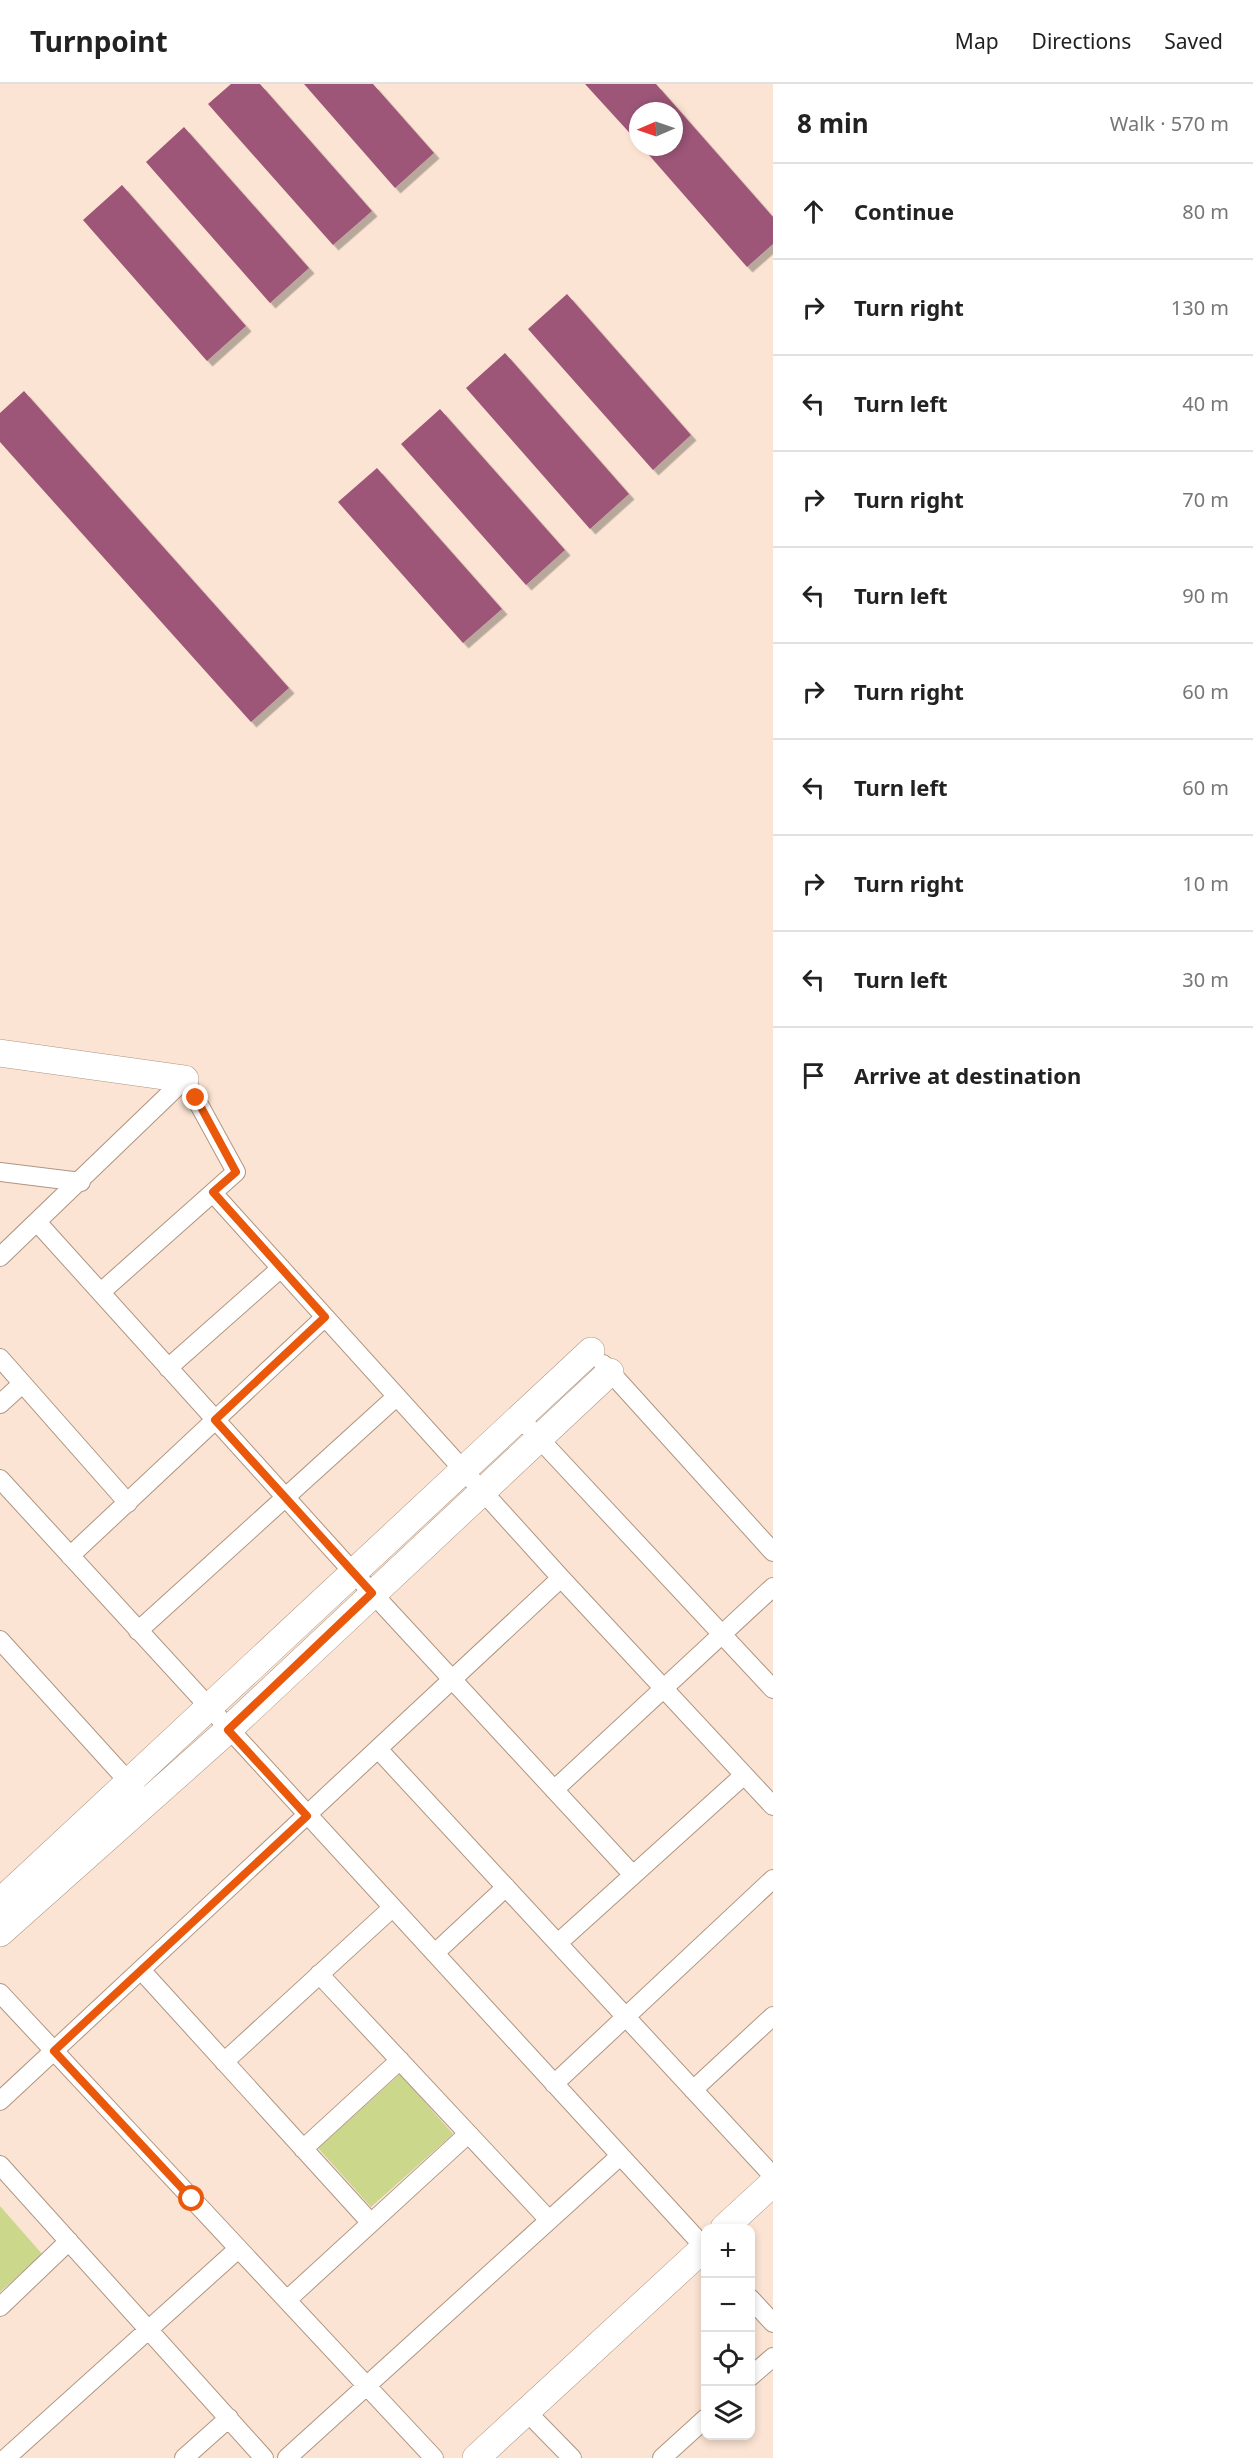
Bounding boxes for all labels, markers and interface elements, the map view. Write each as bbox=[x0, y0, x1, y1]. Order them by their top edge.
text: Turnpoint bbox=[30, 22, 168, 60]
text: Map bbox=[955, 27, 999, 55]
text: Directions bbox=[1032, 27, 1131, 55]
text: Saved bbox=[1164, 27, 1223, 55]
north arrow bbox=[629, 102, 683, 156]
text: 8 min bbox=[797, 105, 869, 141]
text: Walk · 570 m bbox=[1110, 110, 1229, 137]
icon: ahead bbox=[797, 195, 830, 228]
text: Continue bbox=[854, 196, 954, 226]
text: 80 m bbox=[1182, 198, 1229, 225]
icon: right bbox=[797, 291, 830, 324]
text: Turn right bbox=[854, 292, 964, 322]
text: 130 m bbox=[1171, 294, 1229, 321]
icon: left bbox=[797, 387, 830, 420]
text: Turn left bbox=[854, 388, 948, 418]
text: 40 m bbox=[1182, 390, 1229, 417]
icon: right bbox=[797, 483, 830, 516]
text: Turn right bbox=[854, 484, 964, 514]
text: 70 m bbox=[1182, 486, 1229, 513]
icon: left bbox=[797, 579, 830, 612]
text: Turn left bbox=[854, 580, 948, 610]
text: 90 m bbox=[1182, 582, 1229, 609]
icon: right bbox=[797, 675, 830, 708]
text: Turn right bbox=[854, 676, 964, 706]
text: 60 m bbox=[1182, 678, 1229, 705]
icon: left bbox=[797, 771, 830, 804]
text: Turn left bbox=[854, 772, 948, 802]
text: 60 m bbox=[1182, 774, 1229, 801]
icon: right bbox=[797, 867, 830, 900]
text: Turn right bbox=[854, 868, 964, 898]
text: 10 m bbox=[1182, 870, 1229, 897]
icon: left bbox=[797, 963, 830, 996]
text: Turn left bbox=[854, 964, 948, 994]
text: 30 m bbox=[1182, 966, 1229, 993]
icon: arrive bbox=[797, 1059, 830, 1092]
text: Arrive at destination bbox=[854, 1060, 1081, 1090]
route end bbox=[182, 1084, 208, 1110]
route start bbox=[178, 2185, 204, 2211]
map controls bbox=[701, 2224, 755, 2440]
button: + bbox=[701, 2224, 755, 2278]
button: − bbox=[701, 2278, 755, 2332]
button: locate bbox=[701, 2332, 755, 2386]
button: layers bbox=[701, 2386, 755, 2440]

